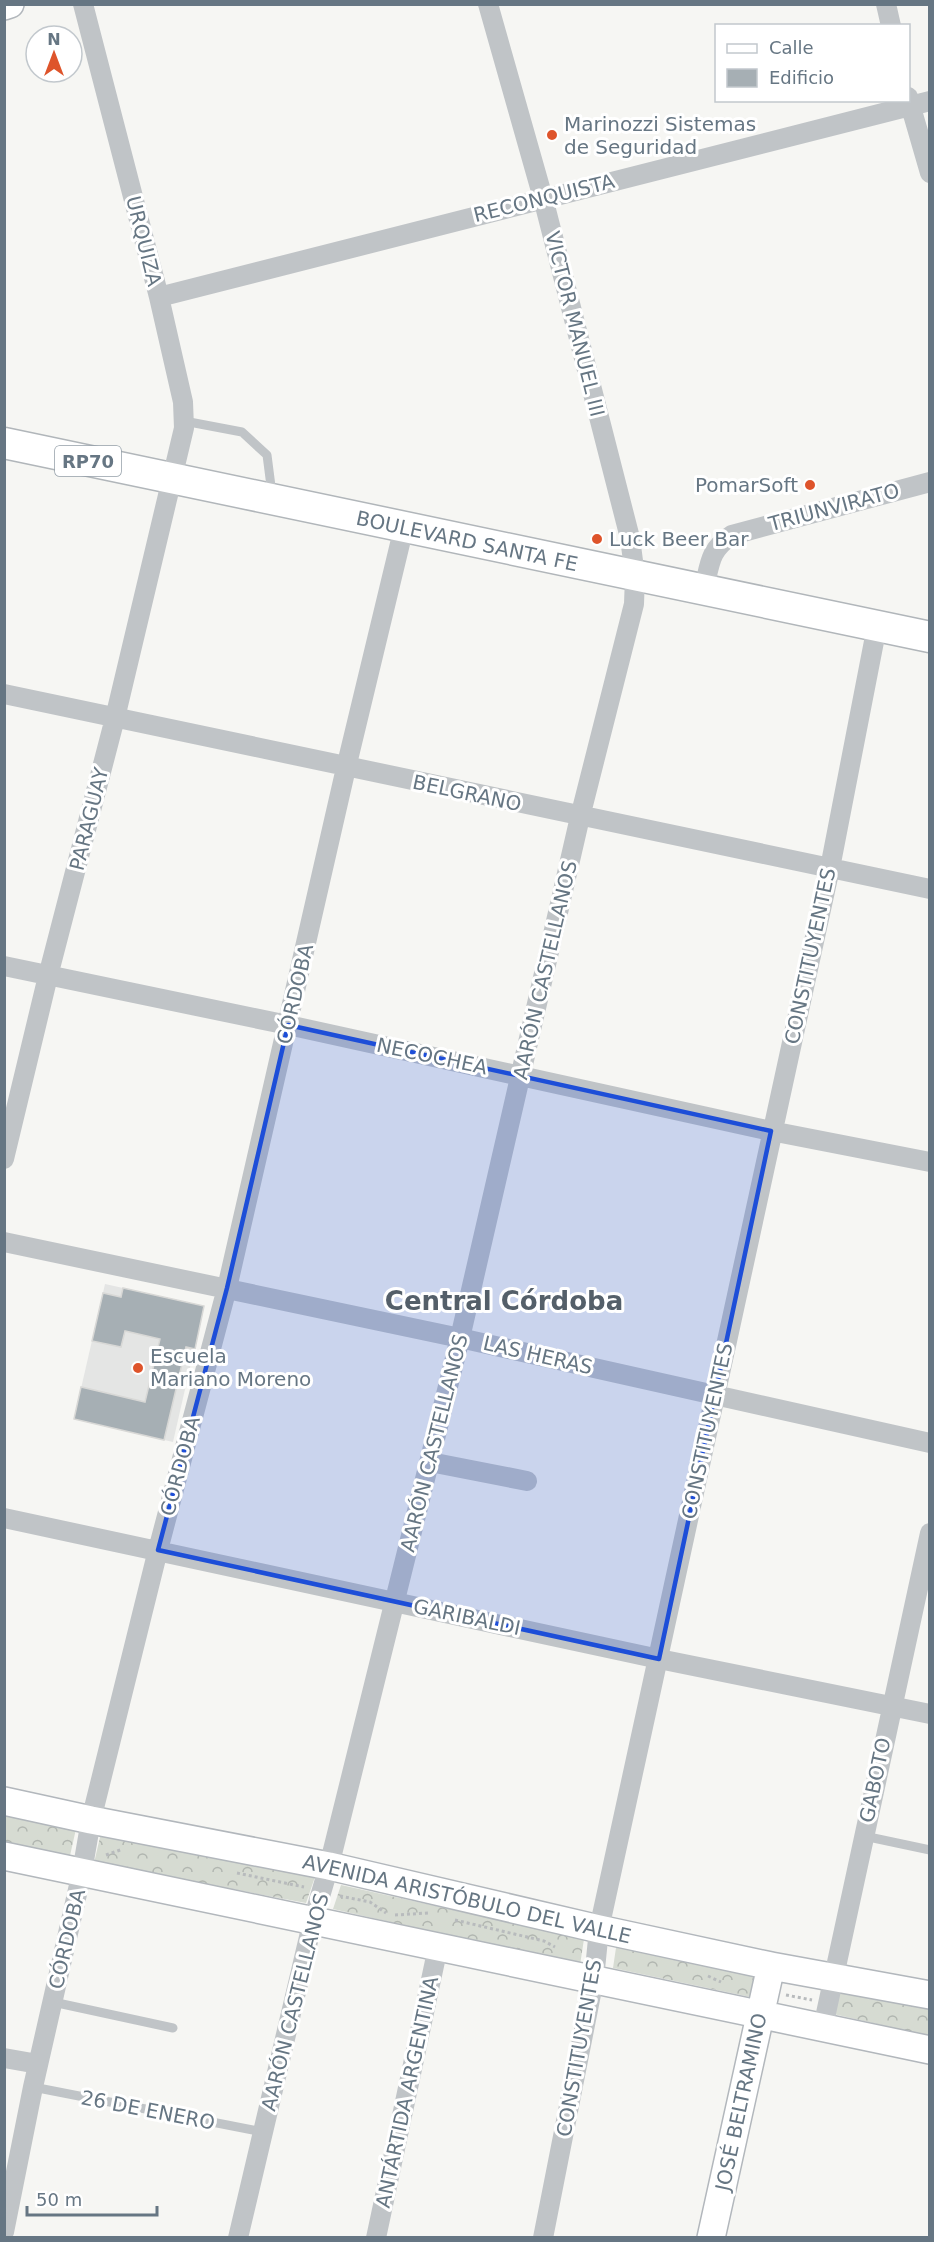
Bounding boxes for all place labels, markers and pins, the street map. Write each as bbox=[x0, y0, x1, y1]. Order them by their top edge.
place label: Marinozzi Sistemas de Seguridad bbox=[564, 112, 756, 159]
marker: Marinozzi Sistemas de Seguridad bbox=[545, 128, 559, 142]
place label: PomarSoft bbox=[695, 473, 798, 497]
marker: PomarSoft bbox=[803, 478, 817, 492]
place label: Luck Beer Bar bbox=[609, 527, 749, 551]
marker: Luck Beer Bar bbox=[590, 532, 604, 546]
place label: Escuela Mariano Moreno bbox=[150, 1344, 311, 1391]
marker: Escuela Mariano Moreno bbox=[131, 1361, 145, 1375]

